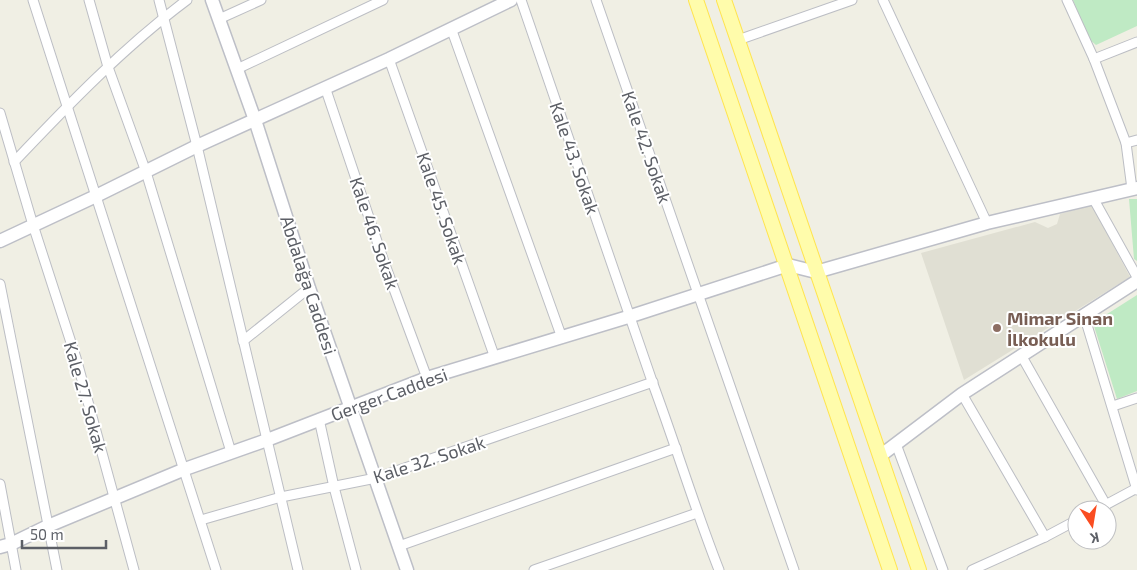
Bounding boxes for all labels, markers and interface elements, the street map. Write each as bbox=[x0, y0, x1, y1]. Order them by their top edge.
street label: Kale 42. Sokak bbox=[617, 88, 677, 206]
street label: Kale 43. Sokak bbox=[546, 99, 604, 217]
street label: Kale 45. Sokak bbox=[413, 149, 471, 267]
street label: Kale 46. Sokak bbox=[345, 174, 405, 292]
street label: Abdalağa Caddesi bbox=[276, 213, 342, 357]
place label: Mimar Sinan İlkokulu bbox=[1007, 307, 1113, 350]
marker: Mimar Sinan İlkokulu bbox=[991, 322, 1003, 334]
street label: Kale 27. Sokak bbox=[60, 339, 112, 455]
street label: Gerger Caddesi bbox=[328, 363, 450, 425]
street label: Kale 32. Sokak bbox=[370, 431, 488, 487]
north arrow bbox=[1067, 500, 1117, 550]
scale bar bbox=[22, 518, 106, 550]
text: 50 m bbox=[30, 525, 64, 543]
text: K bbox=[1089, 529, 1101, 547]

